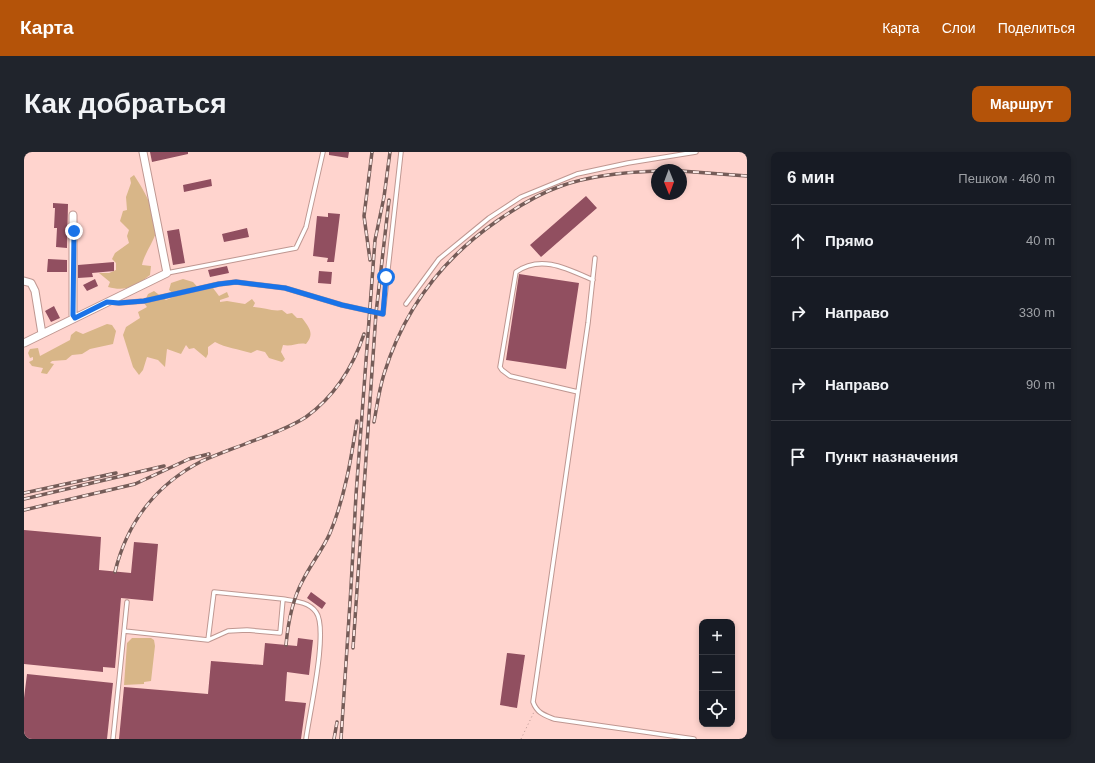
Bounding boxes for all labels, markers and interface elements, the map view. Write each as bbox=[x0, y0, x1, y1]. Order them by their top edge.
text: Карта bbox=[20, 17, 74, 38]
text: Карта bbox=[882, 20, 920, 36]
text: Слои bbox=[942, 20, 976, 36]
text: Поделиться bbox=[998, 20, 1075, 36]
button: Маршрут bbox=[972, 86, 1071, 122]
text: Как добраться bbox=[24, 88, 226, 119]
north arrow bbox=[651, 164, 687, 200]
text: 6 мин bbox=[787, 168, 834, 187]
text: Пешком · 460 m bbox=[958, 171, 1055, 186]
route end bbox=[65, 222, 83, 240]
icon: ahead bbox=[787, 230, 809, 252]
text: Прямо bbox=[825, 232, 874, 249]
text: 40 m bbox=[1026, 233, 1055, 248]
route start bbox=[377, 268, 395, 286]
icon: right bbox=[787, 302, 809, 324]
text: Направо bbox=[825, 304, 889, 321]
text: 330 m bbox=[1019, 305, 1055, 320]
icon: right bbox=[787, 374, 809, 396]
text: Направо bbox=[825, 376, 889, 393]
text: 90 m bbox=[1026, 377, 1055, 392]
icon: arrive bbox=[787, 446, 809, 468]
text: Пункт назначения bbox=[825, 448, 958, 465]
map controls bbox=[699, 619, 735, 727]
button: + bbox=[699, 619, 735, 655]
button: − bbox=[699, 655, 735, 691]
button: locate bbox=[699, 691, 735, 727]

